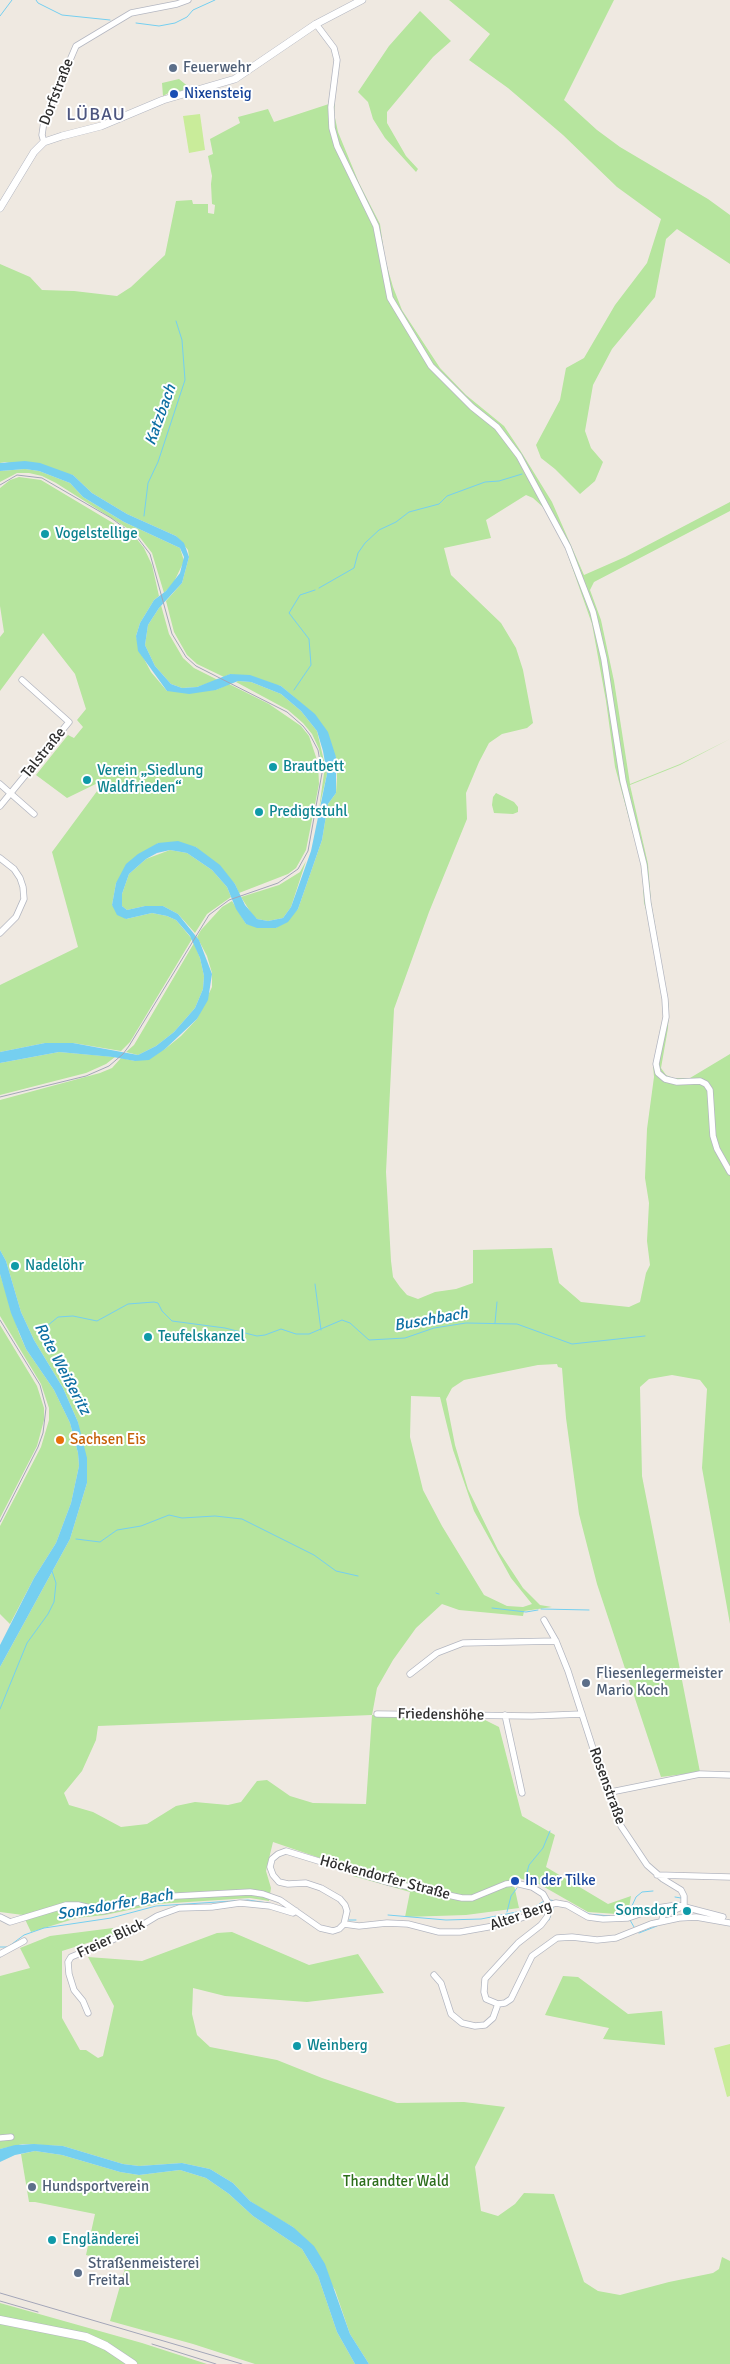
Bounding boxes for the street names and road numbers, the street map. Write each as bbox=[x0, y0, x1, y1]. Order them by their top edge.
street label: Dorfstraße bbox=[36, 56, 78, 128]
street label: Talstraße bbox=[18, 724, 70, 782]
street label: Friedenshöhe bbox=[398, 1705, 484, 1725]
street label: Rosenstraße bbox=[585, 1745, 629, 1827]
street label: Höckendorfer Straße bbox=[318, 1852, 452, 1904]
street label: Alter Berg bbox=[488, 1897, 554, 1935]
street label: Freier Blick bbox=[74, 1915, 148, 1963]

